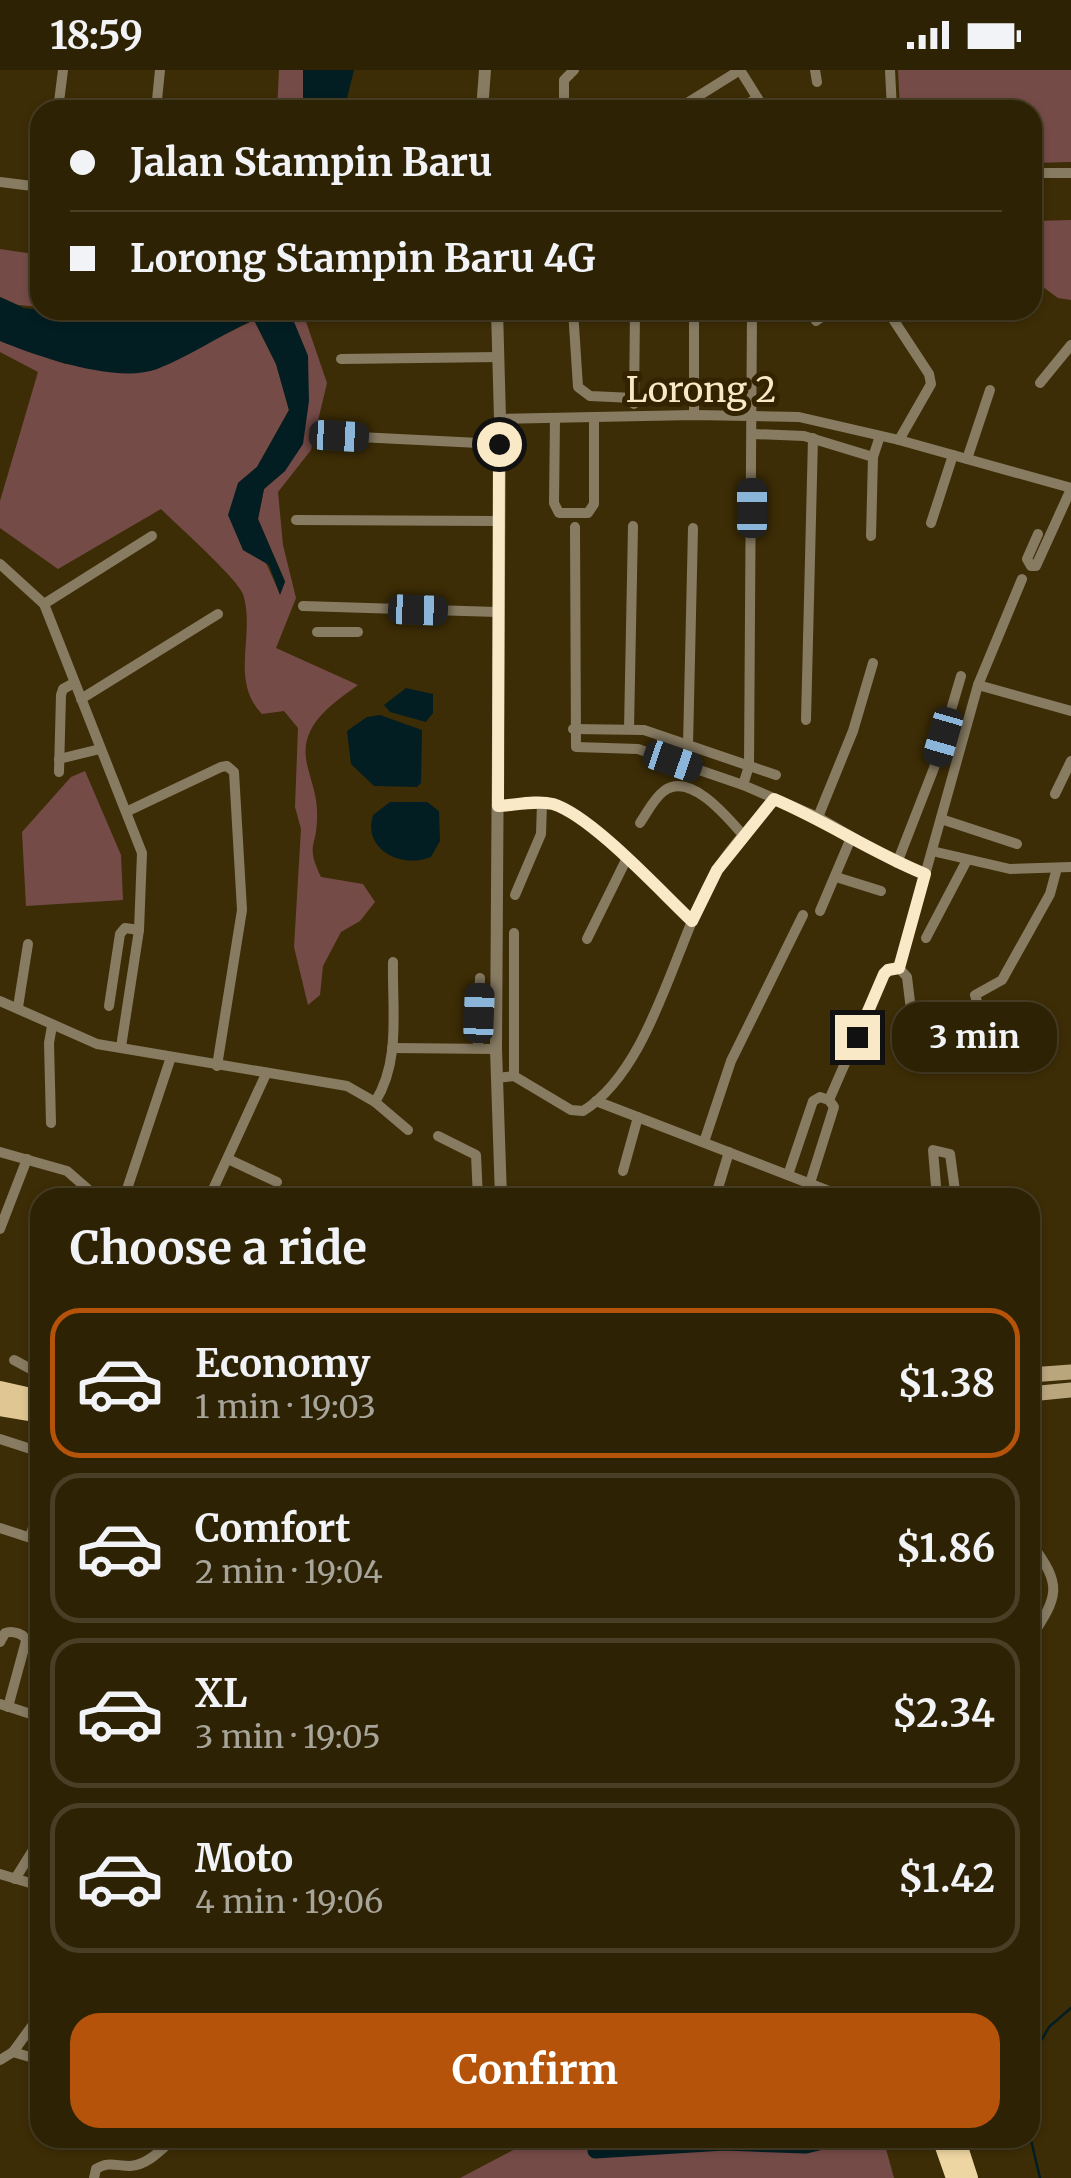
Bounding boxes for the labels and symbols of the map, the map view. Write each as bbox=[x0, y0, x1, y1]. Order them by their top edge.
street label: Lorong 2 bbox=[626, 368, 776, 412]
car bbox=[308, 419, 370, 453]
route start bbox=[477, 422, 522, 467]
car bbox=[737, 478, 767, 538]
car bbox=[387, 594, 449, 626]
car bbox=[920, 704, 966, 770]
car bbox=[640, 737, 706, 785]
car bbox=[463, 982, 495, 1044]
callout: 3 min bbox=[892, 1002, 1057, 1072]
route end bbox=[835, 1015, 880, 1060]

